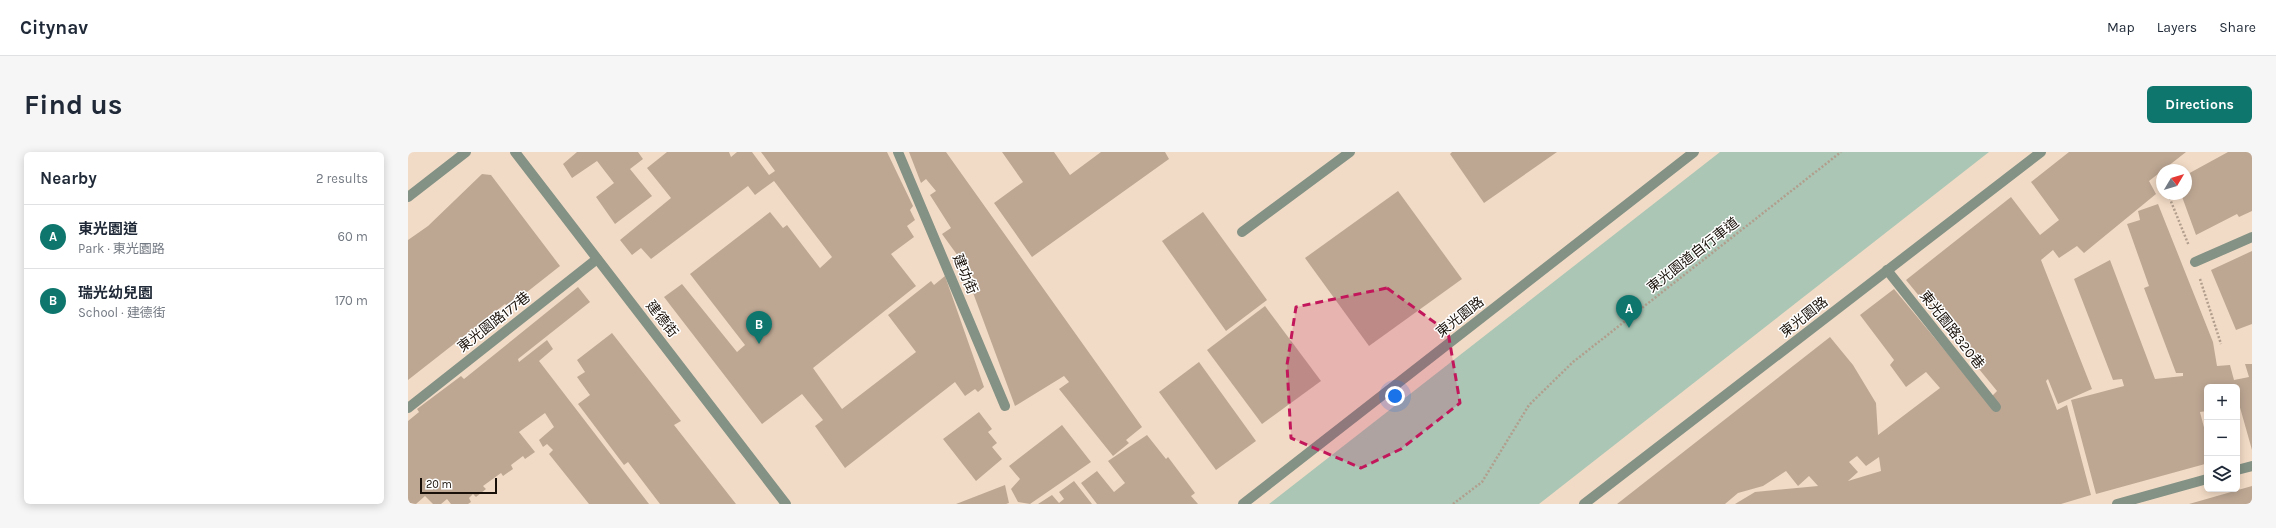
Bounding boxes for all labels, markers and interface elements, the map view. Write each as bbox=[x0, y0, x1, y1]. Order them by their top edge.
text: Citynav bbox=[20, 17, 88, 39]
text: Map bbox=[2107, 19, 2135, 36]
text: Layers bbox=[2157, 19, 2197, 36]
text: Share bbox=[2219, 19, 2256, 36]
button: Directions bbox=[2147, 86, 2252, 123]
text: Find us bbox=[24, 88, 123, 121]
north arrow bbox=[2156, 164, 2192, 200]
text: Nearby bbox=[40, 168, 97, 188]
text: 2 results bbox=[316, 171, 368, 186]
street label: 東光園道自行車道 bbox=[1644, 214, 1742, 296]
text: 東光園道 bbox=[78, 220, 138, 238]
text: A bbox=[49, 229, 57, 244]
text: 60 m bbox=[338, 229, 368, 244]
text: Park · 東光園路 bbox=[78, 241, 165, 256]
street label: 建功街 bbox=[949, 251, 981, 297]
text: 瑞光幼兒園 bbox=[78, 284, 153, 302]
street label: 東光園路320巷 bbox=[1916, 287, 1988, 373]
street label: 東光園路177巷 bbox=[454, 288, 534, 356]
text: B bbox=[49, 293, 57, 308]
text: 170 m bbox=[335, 293, 368, 308]
street label: 東光園路 bbox=[1433, 293, 1487, 341]
street label: 東光園路 bbox=[1777, 293, 1831, 341]
pin: A bbox=[1616, 295, 1642, 328]
street label: 建德街 bbox=[642, 297, 682, 341]
text: School · 建德街 bbox=[78, 305, 166, 320]
pin: B bbox=[746, 311, 772, 344]
map controls bbox=[2204, 384, 2240, 492]
button: + bbox=[2204, 384, 2240, 420]
your location bbox=[1385, 386, 1405, 406]
button: − bbox=[2204, 420, 2240, 456]
button: layers bbox=[2204, 456, 2240, 492]
scale bar bbox=[420, 476, 497, 495]
text: 20 m bbox=[426, 478, 452, 491]

